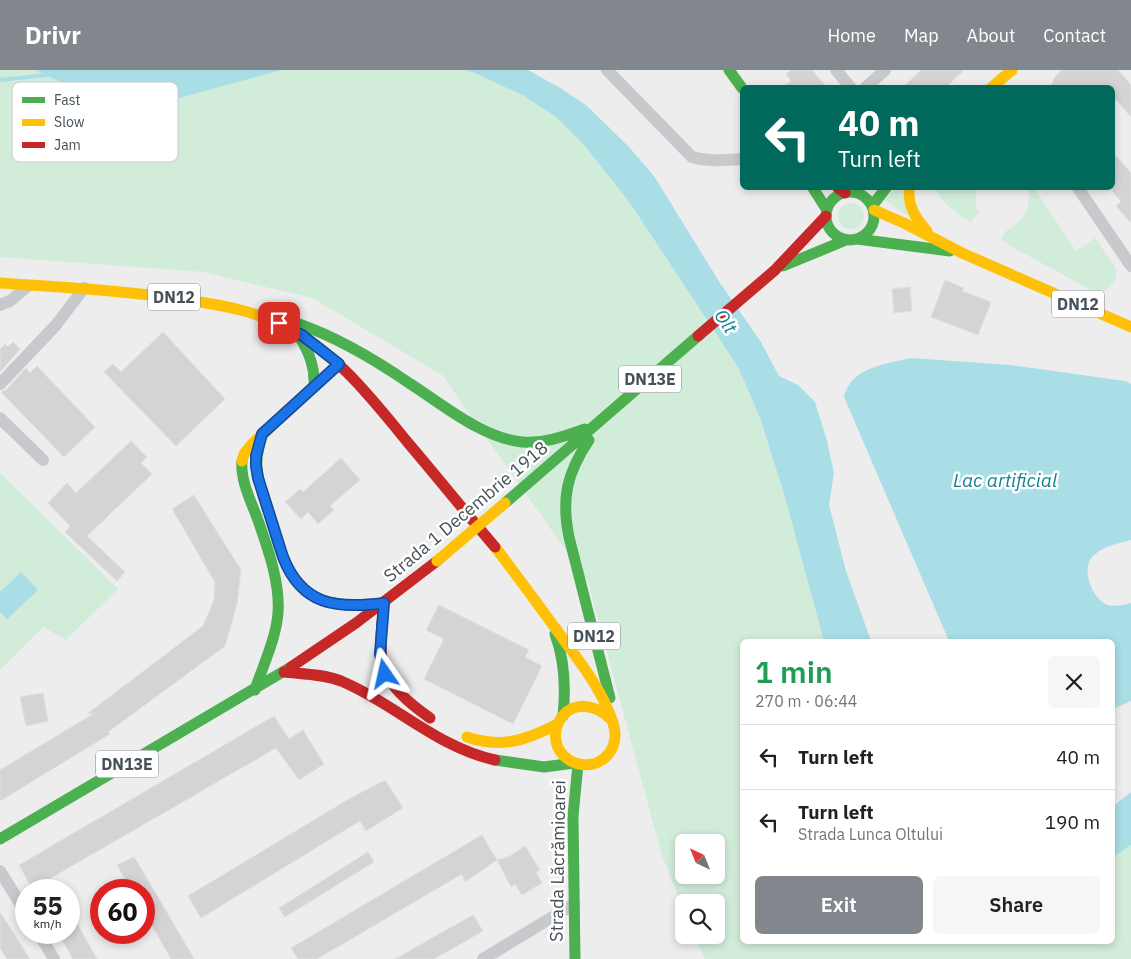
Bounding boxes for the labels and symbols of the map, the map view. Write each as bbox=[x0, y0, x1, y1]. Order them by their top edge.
legend bbox=[12, 82, 178, 162]
text: Fast bbox=[54, 91, 80, 109]
text: Slow bbox=[54, 113, 85, 131]
text: Jam bbox=[54, 136, 81, 154]
road number: DN12 bbox=[148, 283, 200, 310]
road number: DN12 bbox=[1052, 290, 1104, 318]
pin bbox=[258, 302, 300, 344]
water label: Olt bbox=[709, 304, 743, 338]
road number: DN13E bbox=[619, 366, 681, 392]
street label: Strada 1 Decembrie 1918 bbox=[379, 436, 553, 587]
water label: Lac artificial bbox=[953, 468, 1057, 492]
road number: DN12 bbox=[568, 622, 620, 650]
position arrow bbox=[358, 647, 410, 699]
road number: DN13E bbox=[96, 751, 158, 778]
street label: Strada Lăcrămioarei bbox=[545, 780, 570, 942]
north arrow bbox=[675, 834, 725, 884]
speed limit sign: 60 bbox=[90, 879, 155, 944]

